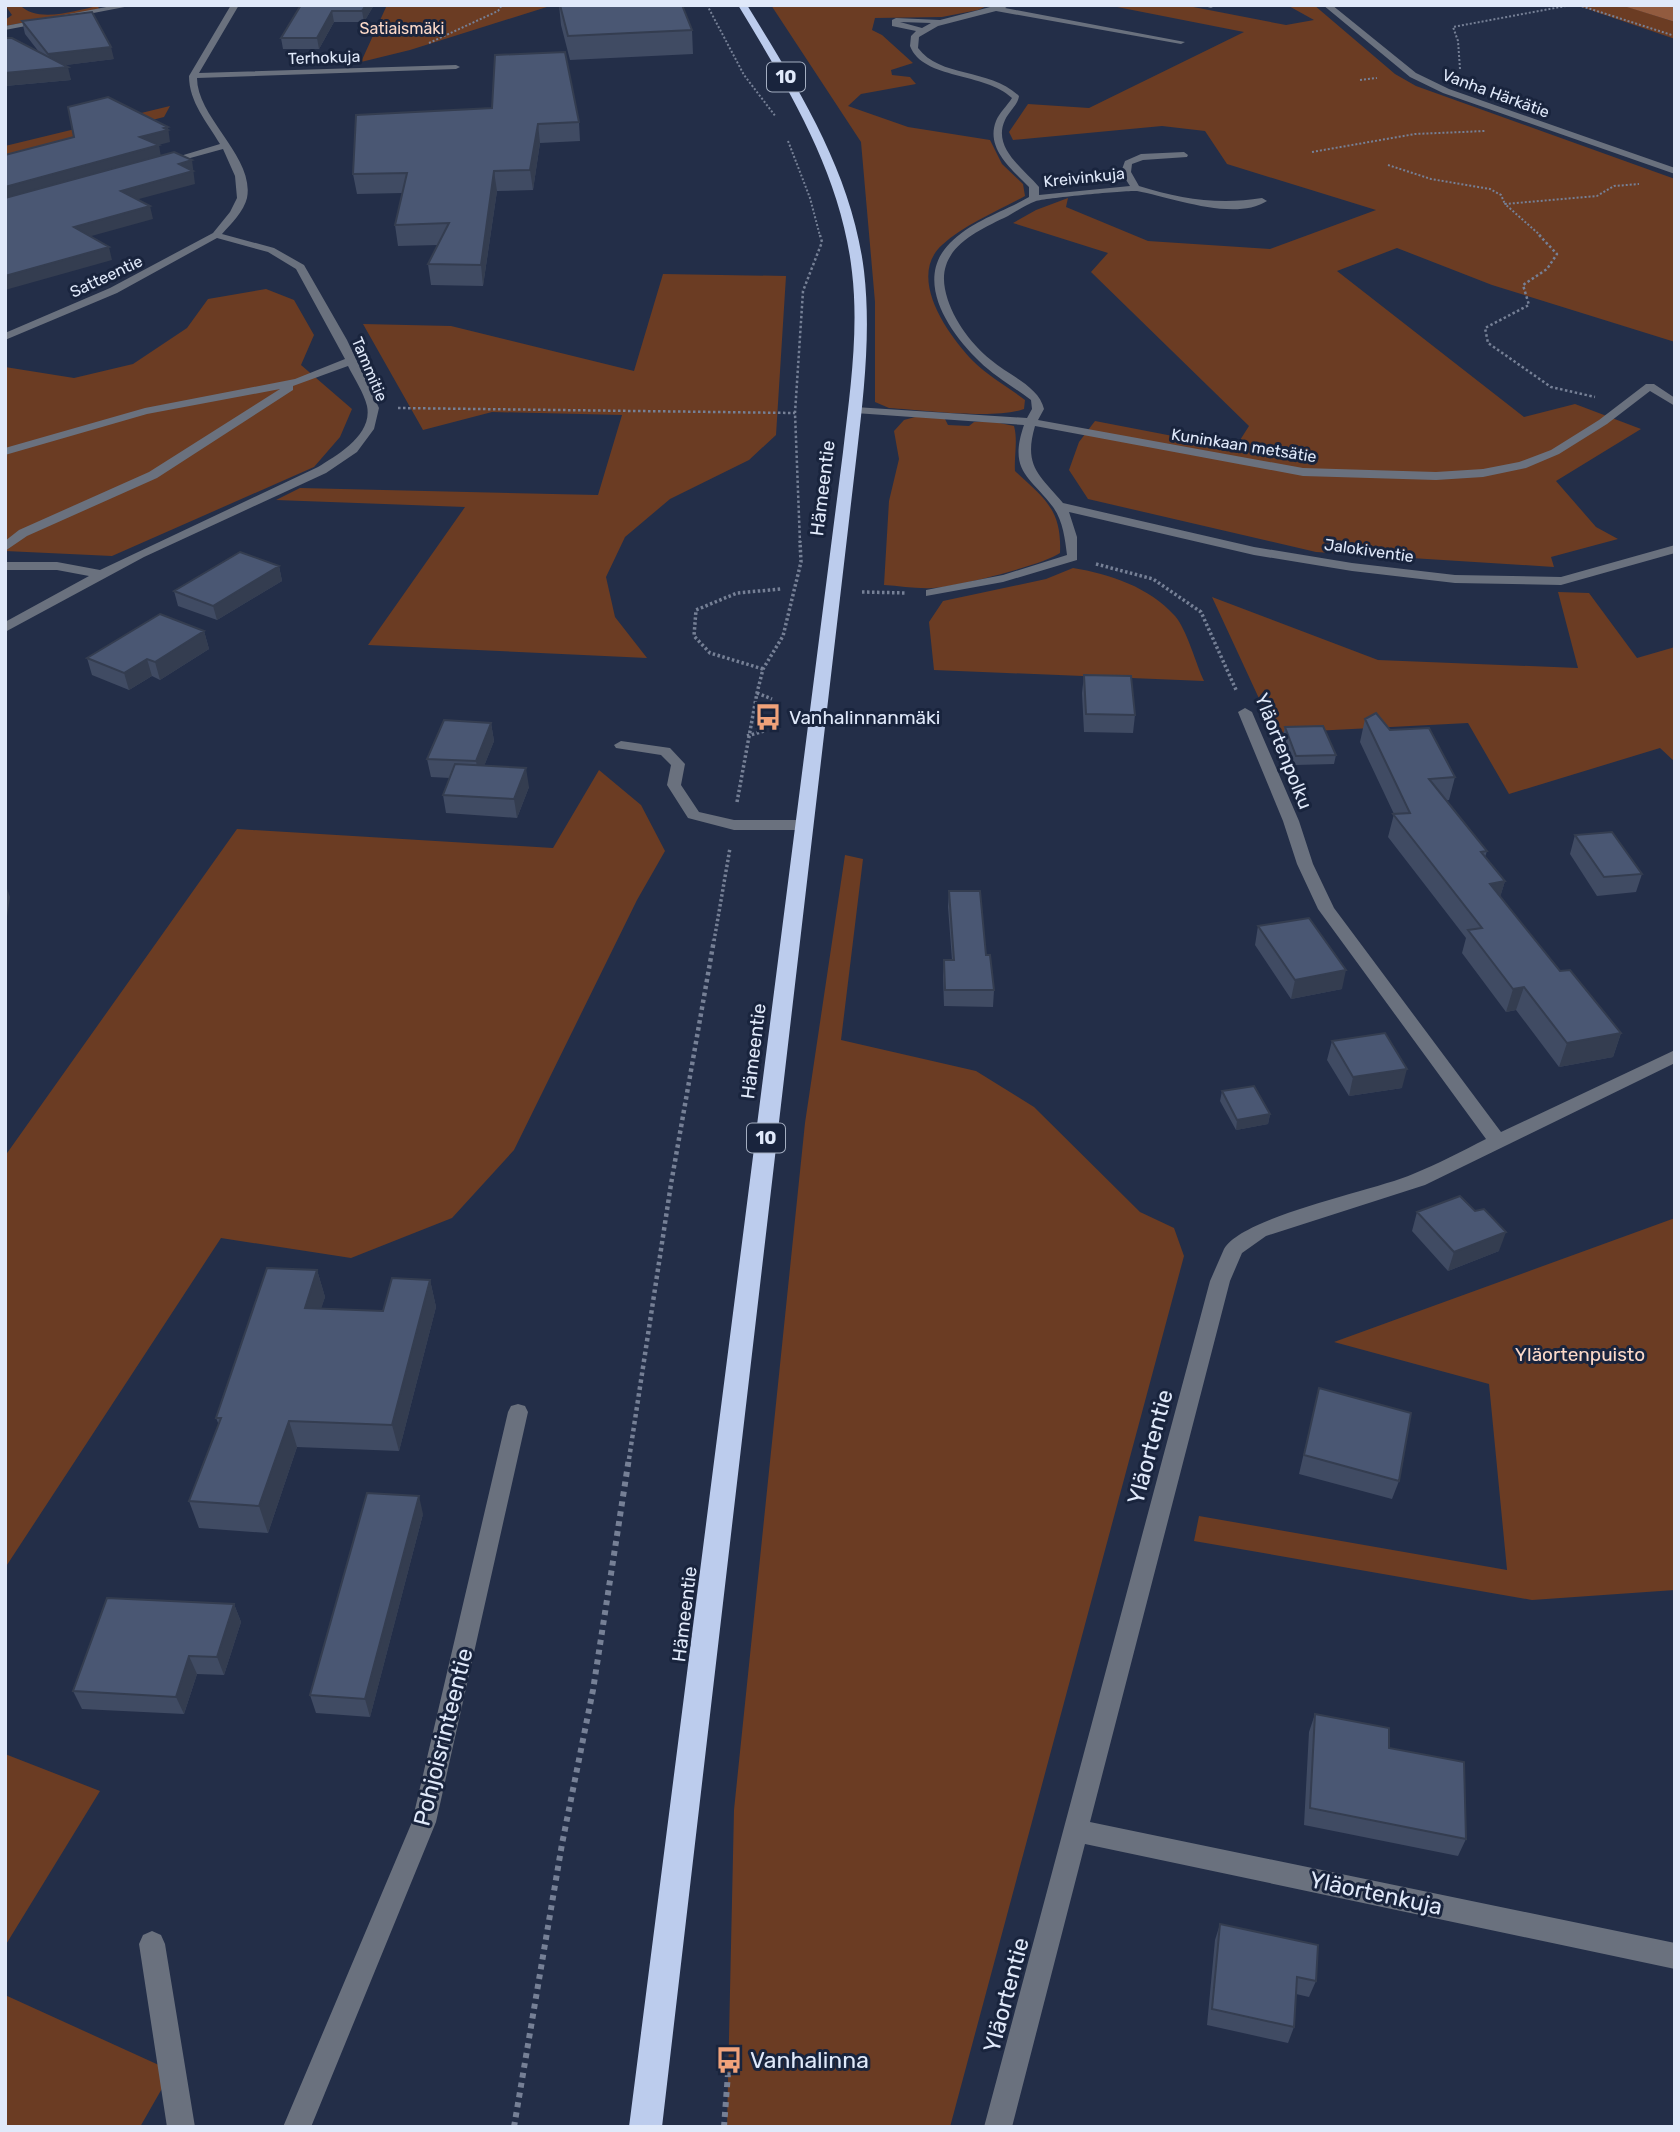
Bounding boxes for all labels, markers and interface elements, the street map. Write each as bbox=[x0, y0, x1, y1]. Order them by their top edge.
park label: Satiaismäki bbox=[360, 19, 444, 38]
street label: Terhokuja bbox=[287, 47, 361, 68]
road number: 10 bbox=[767, 62, 805, 92]
street label: Vanha Härkätie bbox=[1440, 65, 1552, 122]
street label: Kreivinkuja bbox=[1042, 164, 1126, 191]
street label: Satteentie bbox=[67, 251, 146, 302]
street label: Tammitie bbox=[348, 334, 392, 404]
street label: Kuninkaan metsätie bbox=[1170, 425, 1318, 466]
street label: Hämeentie bbox=[805, 439, 840, 537]
street label: Jalokiventie bbox=[1323, 535, 1415, 566]
street label: Yläortenpolku bbox=[1250, 690, 1317, 813]
bus stop icon: Vanhalinnanmäki bbox=[753, 702, 783, 732]
place label: Vanhalinnanmäki bbox=[789, 706, 940, 729]
street label: Hämeentie bbox=[736, 1002, 771, 1100]
road number: 10 bbox=[747, 1124, 785, 1153]
park label: Yläortenpuisto bbox=[1515, 1343, 1645, 1366]
street label: Yläortentie bbox=[1121, 1386, 1179, 1508]
street label: Hämeentie bbox=[667, 1565, 702, 1663]
street label: Pohjoisrinteentie bbox=[407, 1645, 479, 1829]
street label: Yläortenkuja bbox=[1307, 1865, 1445, 1921]
street label: Yläortentie bbox=[977, 1934, 1035, 2056]
bus stop icon: Vanhalinna bbox=[714, 2045, 744, 2075]
place label: Vanhalinna bbox=[750, 2046, 869, 2074]

